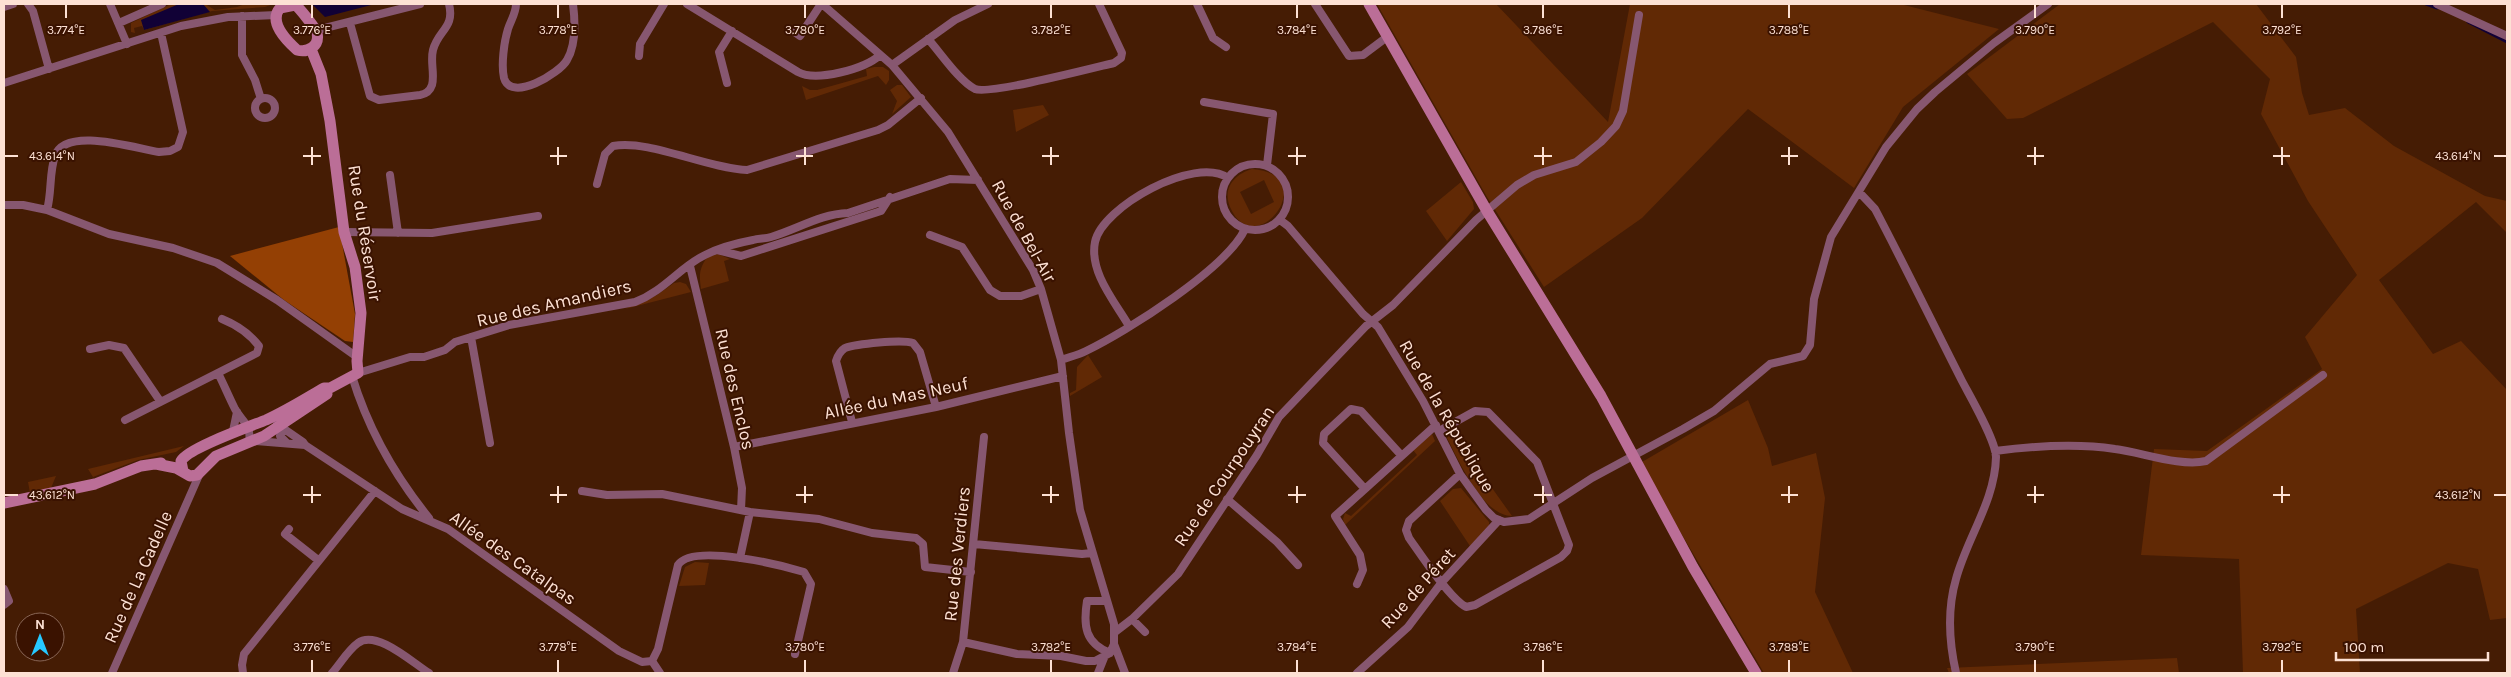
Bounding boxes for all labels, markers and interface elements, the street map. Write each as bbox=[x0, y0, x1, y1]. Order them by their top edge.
text: 3.774°E bbox=[47, 23, 85, 37]
text: 3.776°E bbox=[293, 23, 331, 37]
text: 3.778°E bbox=[539, 23, 577, 37]
text: 3.780°E bbox=[785, 23, 825, 37]
text: 3.782°E bbox=[1031, 23, 1071, 37]
text: 3.784°E bbox=[1277, 23, 1317, 37]
text: 3.786°E bbox=[1523, 23, 1563, 37]
text: 3.788°E bbox=[1769, 23, 1809, 37]
text: 3.790°E bbox=[2015, 23, 2055, 37]
text: 3.792°E bbox=[2262, 23, 2302, 37]
text: 43.614°N bbox=[29, 149, 75, 163]
text: 43.614°N bbox=[2435, 149, 2481, 163]
street label: Rue du Réservoir bbox=[343, 163, 387, 303]
street label: Rue de Bel-Air bbox=[987, 176, 1061, 286]
street label: Rue des Amandiers bbox=[474, 274, 634, 332]
street label: Rue des Enclos bbox=[710, 326, 760, 452]
street label: Rue de la République bbox=[1394, 336, 1500, 496]
street label: Allée du Mas Neuf bbox=[822, 372, 971, 424]
street label: Rue de Courpouyran bbox=[1169, 402, 1279, 550]
street label: Rue des Verdiers bbox=[939, 485, 975, 623]
text: 43.612°N bbox=[29, 488, 75, 502]
text: 43.612°N bbox=[2435, 488, 2481, 502]
street label: Allée des Catalpas bbox=[446, 506, 580, 610]
street label: Rue de La Cadelle bbox=[99, 507, 177, 647]
street label: Rue de Péret bbox=[1376, 543, 1460, 633]
north arrow bbox=[15, 612, 65, 662]
text: N bbox=[35, 616, 45, 633]
scale bar bbox=[2336, 630, 2488, 662]
text: 100 m bbox=[2344, 638, 2384, 656]
text: 3.776°E bbox=[293, 640, 331, 654]
text: 3.778°E bbox=[539, 640, 577, 654]
text: 3.780°E bbox=[785, 640, 825, 654]
text: 3.782°E bbox=[1031, 640, 1071, 654]
text: 3.784°E bbox=[1277, 640, 1317, 654]
text: 3.786°E bbox=[1523, 640, 1563, 654]
text: 3.788°E bbox=[1769, 640, 1809, 654]
text: 3.790°E bbox=[2015, 640, 2055, 654]
text: 3.792°E bbox=[2262, 640, 2302, 654]

